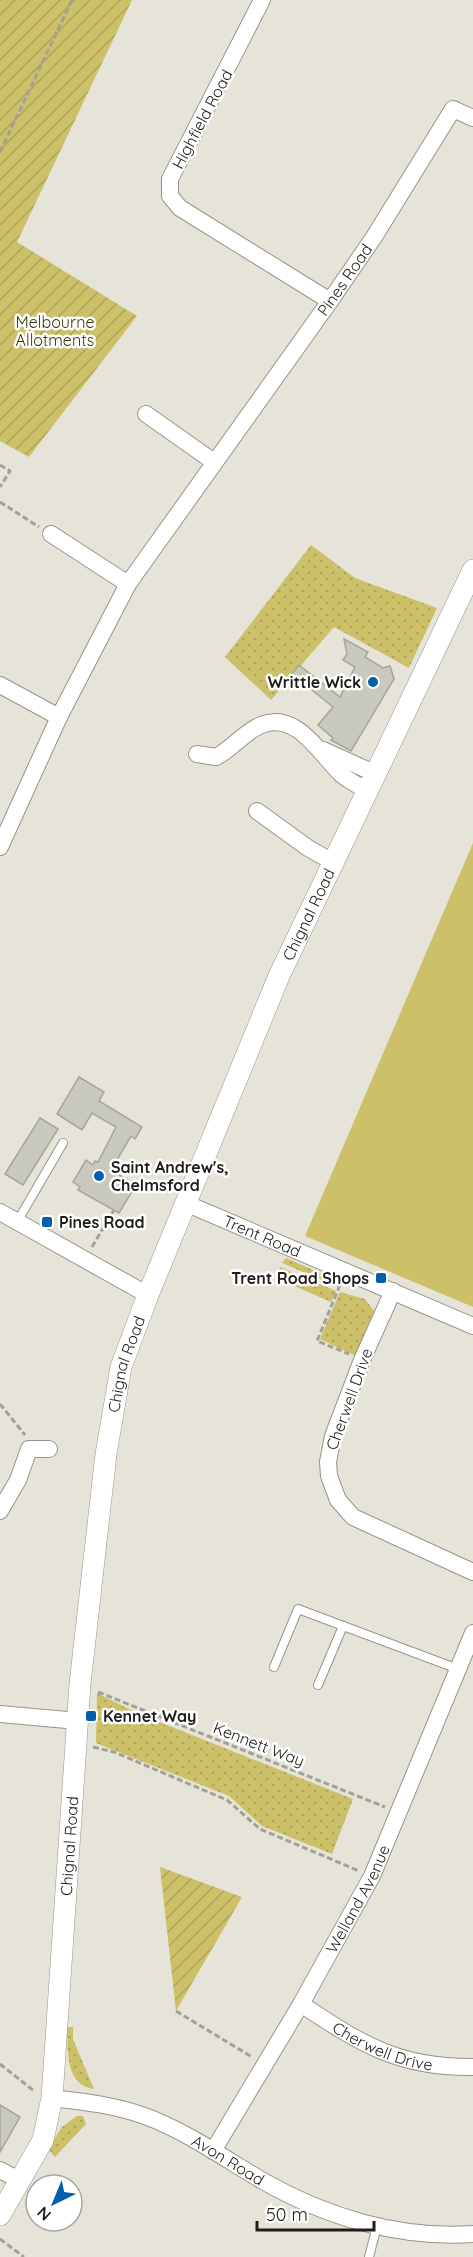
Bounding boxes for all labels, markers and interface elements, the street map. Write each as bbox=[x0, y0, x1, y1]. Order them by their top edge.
street label: Highfield Road bbox=[167, 66, 237, 172]
street label: Pines Road bbox=[313, 240, 376, 320]
park label: Melbourne Allotments bbox=[16, 312, 94, 350]
place label: Writtle Wick bbox=[268, 672, 361, 692]
marker: Writtle Wick bbox=[366, 675, 380, 689]
street label: Chignal Road bbox=[278, 865, 339, 964]
place label: Saint Andrew's, Chelmsford bbox=[111, 1157, 229, 1195]
marker: Saint Andrew's, Chelmsford bbox=[92, 1169, 106, 1183]
street label: Trent Road bbox=[220, 1211, 304, 1261]
place label: Pines Road bbox=[59, 1212, 145, 1232]
marker: Pines Road bbox=[40, 1215, 54, 1229]
place label: Trent Road Shops bbox=[231, 1268, 369, 1288]
marker: Trent Road Shops bbox=[374, 1271, 388, 1285]
street label: Chignal Road bbox=[103, 1313, 149, 1414]
street label: Cherwell Drive bbox=[321, 1345, 377, 1453]
place label: Kennet Way bbox=[103, 1706, 197, 1726]
marker: Kennet Way bbox=[84, 1709, 98, 1723]
street label: Kennett Way bbox=[210, 1717, 308, 1771]
street label: Chignal Road bbox=[56, 1796, 82, 1896]
street label: Welland Avenue bbox=[321, 1842, 394, 1956]
street label: Cherwell Drive bbox=[329, 2017, 434, 2075]
street label: Avon Road bbox=[188, 2130, 268, 2190]
north arrow bbox=[24, 2173, 84, 2233]
scale bar bbox=[257, 2194, 374, 2232]
text: N bbox=[33, 2203, 55, 2225]
text: 50 m bbox=[266, 2203, 308, 2226]

